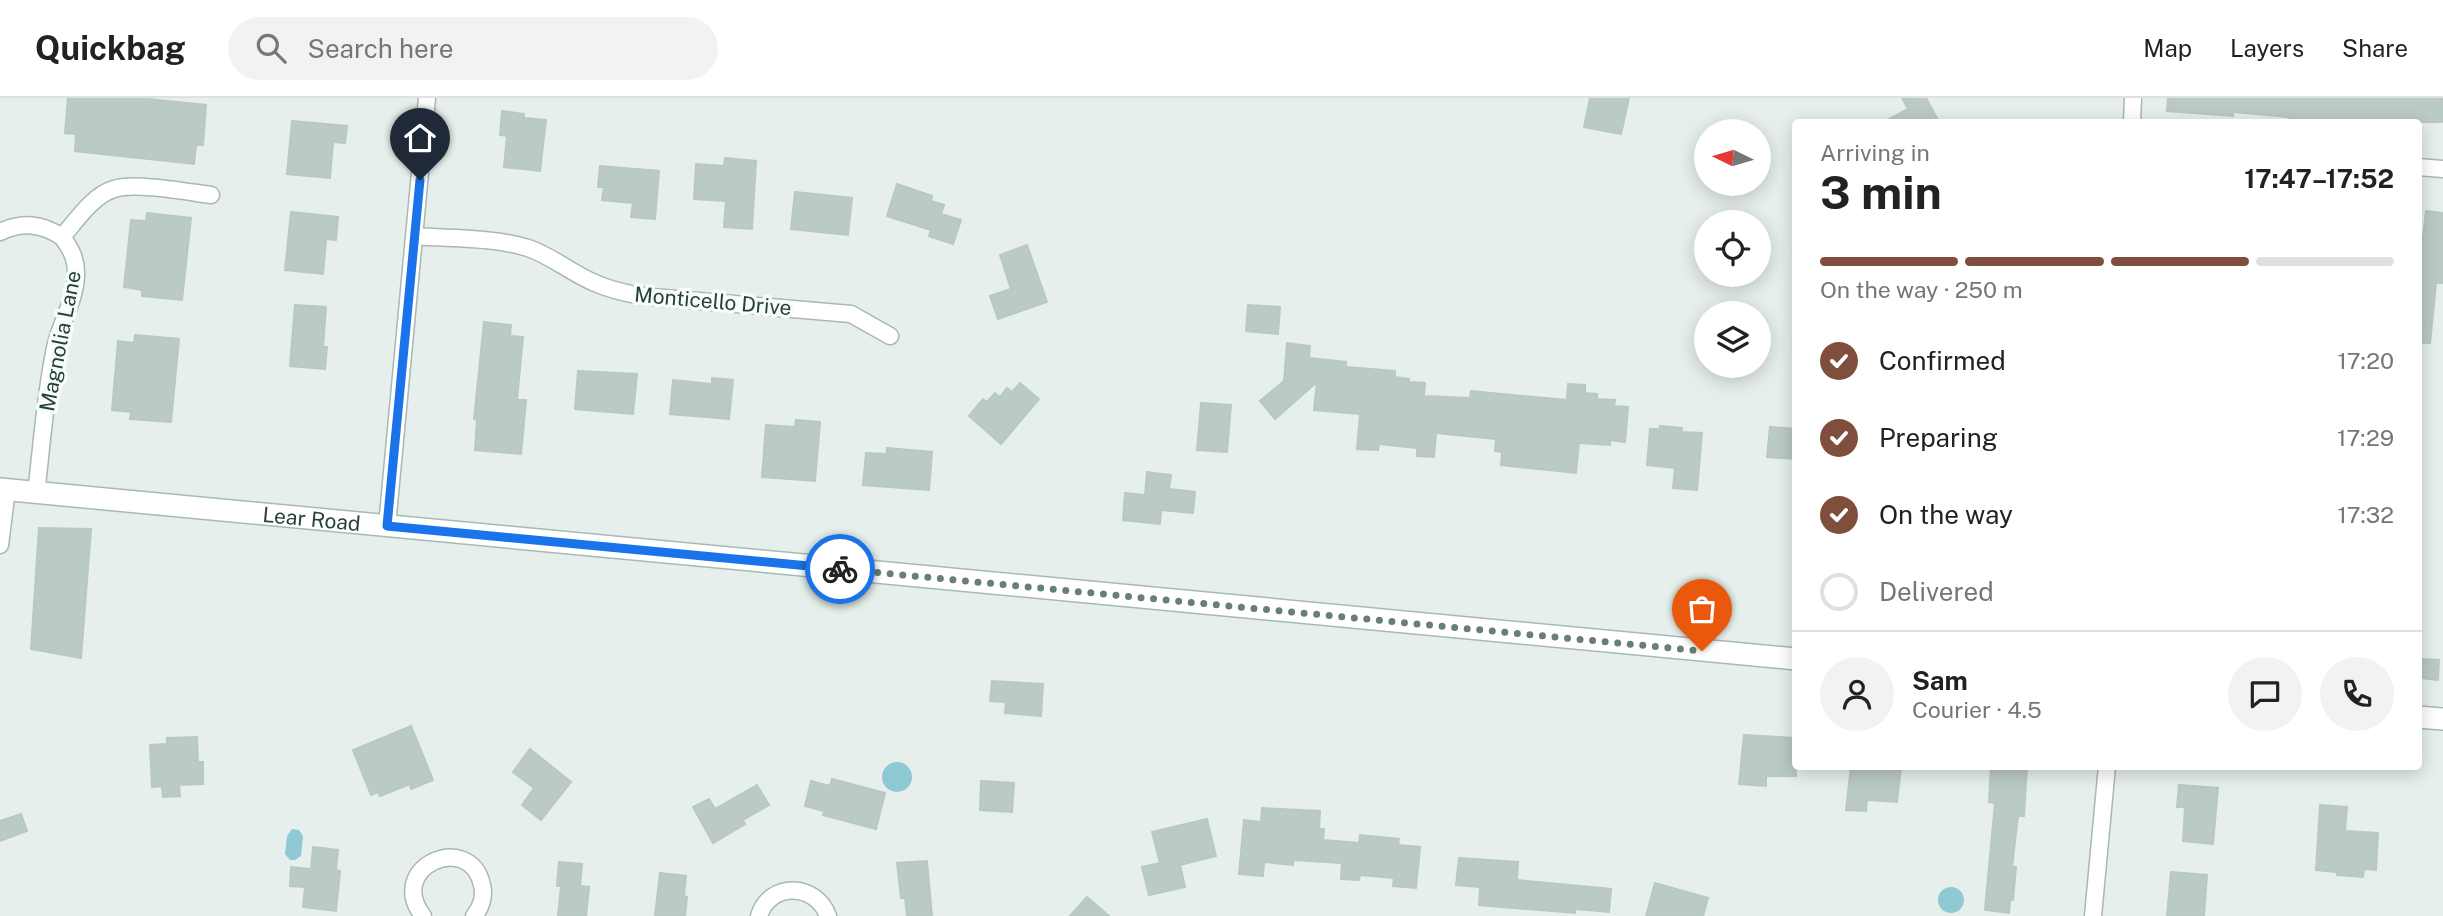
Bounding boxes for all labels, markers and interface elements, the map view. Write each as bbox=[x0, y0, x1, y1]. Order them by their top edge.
search box bbox=[228, 17, 718, 80]
text: Quickbag bbox=[35, 29, 186, 67]
icon: search bbox=[252, 29, 290, 67]
text: Search here bbox=[308, 33, 454, 64]
text: Map bbox=[2143, 34, 2192, 62]
text: Layers bbox=[2230, 34, 2304, 62]
text: Share bbox=[2342, 34, 2408, 62]
pin bbox=[390, 108, 450, 180]
icon: home bbox=[401, 119, 439, 157]
north arrow bbox=[1694, 119, 1771, 196]
map controls bbox=[1694, 119, 1771, 378]
text: Arriving in bbox=[1820, 139, 1930, 166]
text: 17:47–17:52 bbox=[2244, 163, 2394, 194]
text: 3 min bbox=[1820, 165, 1942, 219]
button: locate bbox=[1694, 210, 1771, 287]
street label: Magnolia Lane bbox=[34, 269, 86, 413]
text: On the way · 250 m bbox=[1820, 276, 2023, 303]
street label: Monticello Drive bbox=[633, 282, 793, 320]
button: layers bbox=[1694, 301, 1771, 378]
icon: check bbox=[1820, 342, 1858, 380]
text: Confirmed bbox=[1879, 345, 2006, 376]
text: 17:20 bbox=[2337, 347, 2394, 374]
icon: check bbox=[1820, 419, 1858, 457]
text: Preparing bbox=[1879, 422, 1998, 453]
text: 17:29 bbox=[2337, 424, 2394, 451]
icon: check bbox=[1820, 496, 1858, 534]
text: On the way bbox=[1879, 499, 2013, 530]
street label: Lear Road bbox=[262, 501, 362, 536]
text: 17:32 bbox=[2337, 501, 2394, 528]
courier bbox=[805, 534, 875, 604]
icon: bike bbox=[821, 550, 859, 588]
text: Delivered bbox=[1879, 576, 1994, 607]
pin bbox=[1672, 579, 1732, 651]
icon: bag bbox=[1683, 590, 1721, 628]
button: person bbox=[1820, 657, 1894, 731]
button: chat bbox=[2228, 657, 2302, 731]
button: phone bbox=[2320, 657, 2394, 731]
text: Sam bbox=[1912, 665, 1968, 696]
text: Courier · 4.5 bbox=[1912, 696, 2042, 723]

